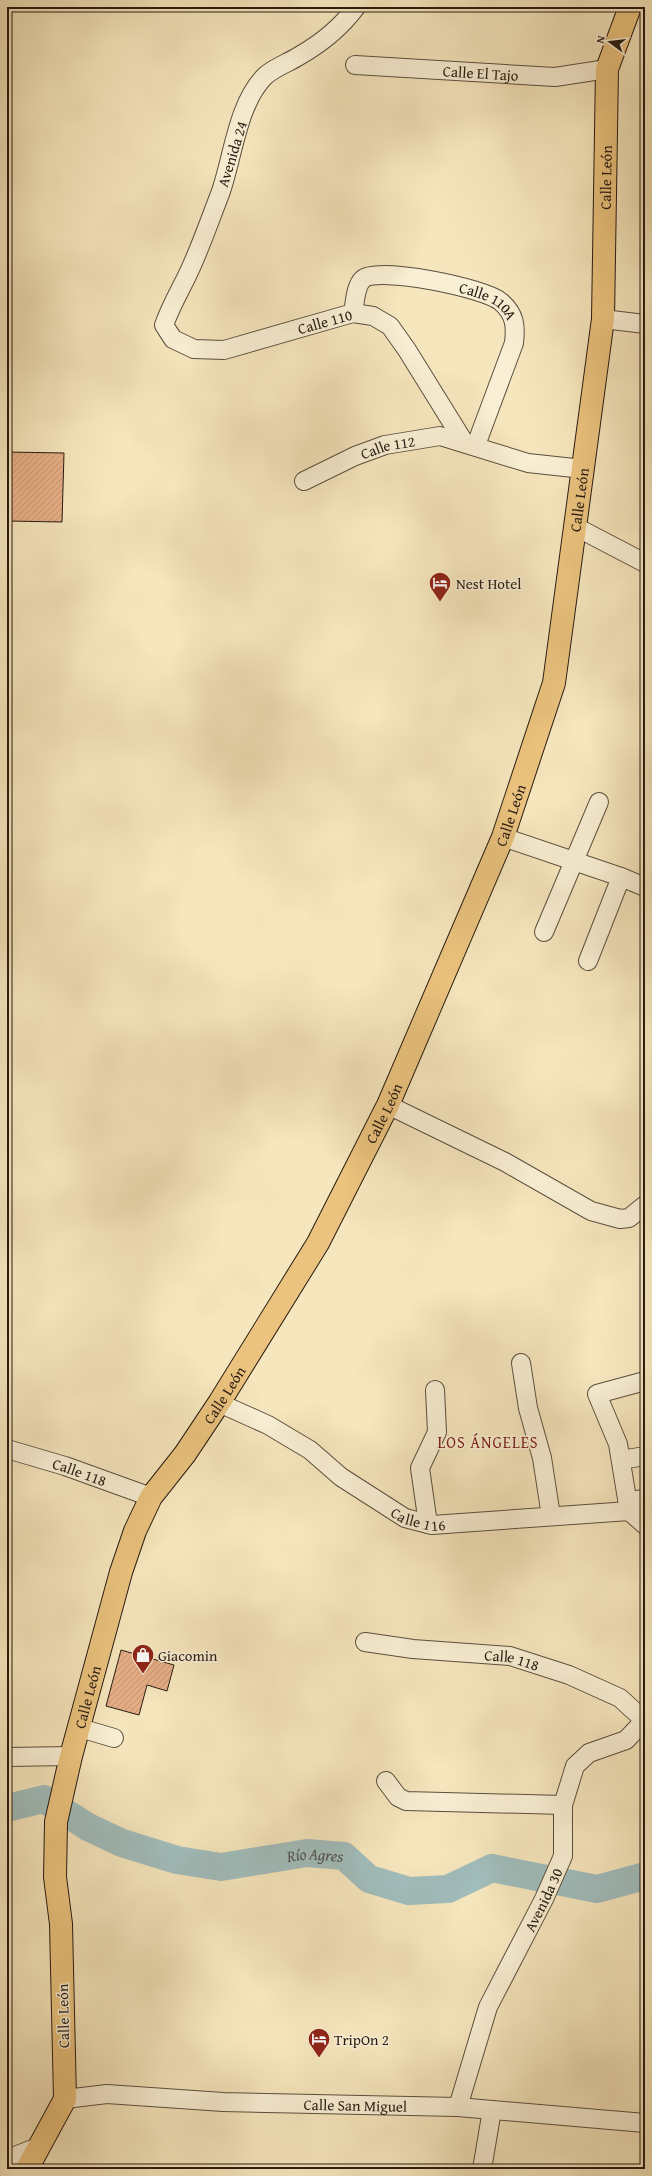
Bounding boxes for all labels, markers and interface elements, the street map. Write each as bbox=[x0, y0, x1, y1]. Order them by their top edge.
north arrow bbox=[590, 22, 630, 62]
text: N bbox=[592, 33, 609, 45]
street label: Calle El Tajo bbox=[442, 60, 520, 85]
street label: Avenida 24 bbox=[212, 118, 252, 190]
street label: Calle León bbox=[594, 145, 616, 210]
street label: Calle 110A bbox=[457, 276, 523, 323]
street label: Calle 110 bbox=[295, 303, 354, 339]
street label: Calle 112 bbox=[357, 430, 416, 464]
street label: Calle León bbox=[564, 466, 593, 533]
hotel icon: Nest Hotel bbox=[427, 570, 453, 603]
place label: Nest Hotel bbox=[456, 573, 522, 594]
street label: Calle León bbox=[490, 781, 531, 850]
street label: Calle León bbox=[360, 1079, 407, 1147]
street label: Calle León bbox=[198, 1361, 250, 1428]
district label: LOS ÁNGELES bbox=[437, 1430, 539, 1454]
street label: Calle 118 bbox=[50, 1452, 109, 1491]
street label: Calle 116 bbox=[387, 1501, 446, 1536]
shop icon: Giacomin bbox=[130, 1642, 156, 1675]
street label: Calle 118 bbox=[484, 1644, 542, 1675]
place label: Giacomin bbox=[158, 1645, 218, 1666]
street label: Calle León bbox=[68, 1662, 106, 1731]
water label: Río Agres bbox=[284, 1841, 344, 1868]
street label: Avenida 30 bbox=[519, 1865, 567, 1935]
street label: Calle León bbox=[52, 1983, 74, 2048]
hotel icon: TripOn 2 bbox=[306, 2026, 332, 2059]
place label: TripOn 2 bbox=[334, 2029, 389, 2050]
street label: Calle San Miguel bbox=[303, 2093, 407, 2116]

